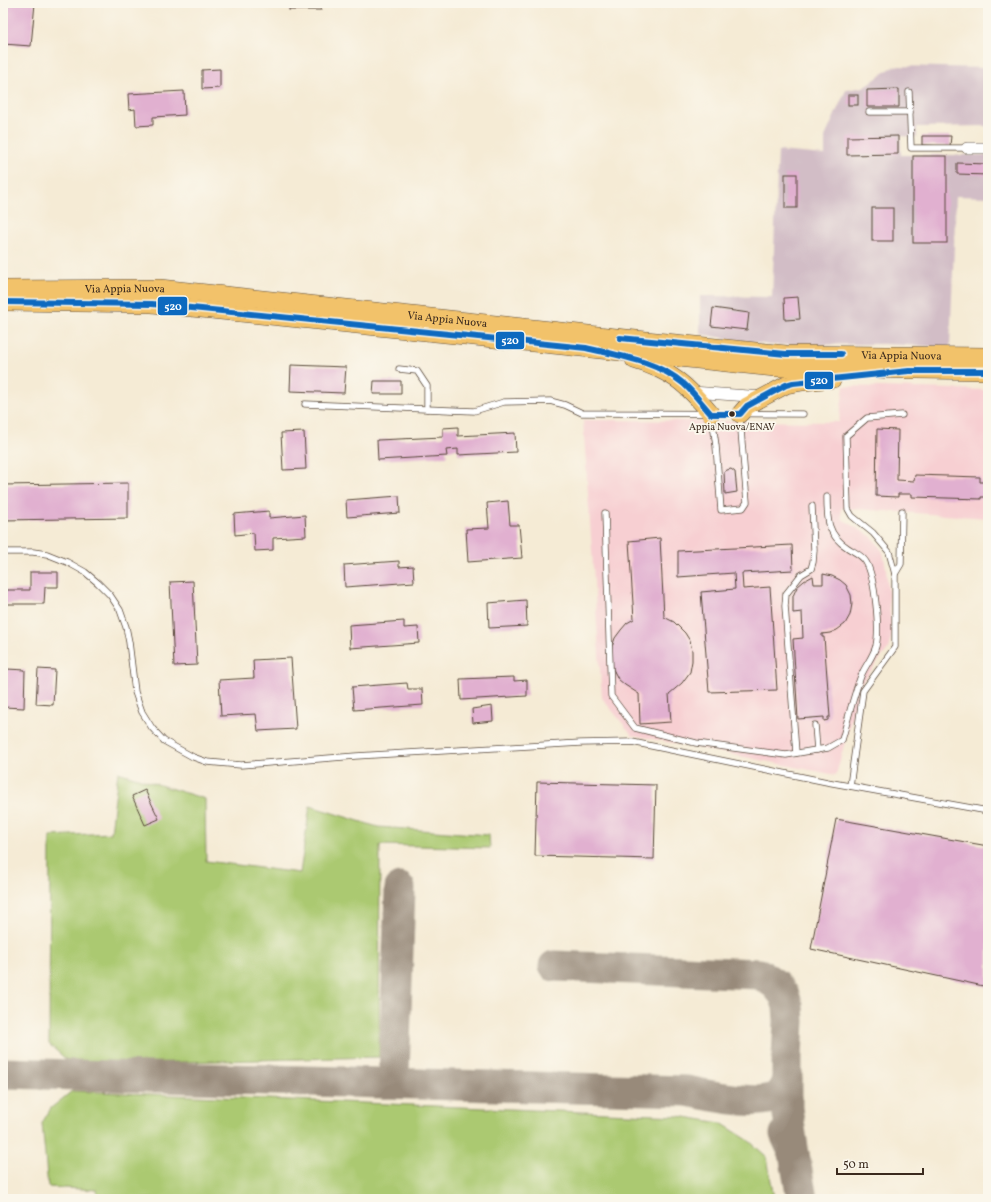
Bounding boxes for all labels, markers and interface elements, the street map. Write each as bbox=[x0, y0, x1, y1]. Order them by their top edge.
street label: Via Appia Nuova bbox=[85, 282, 166, 298]
line badge: 520 bbox=[157, 296, 188, 316]
text: 520 bbox=[164, 300, 182, 315]
street label: Via Appia Nuova bbox=[406, 309, 488, 332]
line badge: 520 bbox=[495, 331, 525, 350]
text: 520 bbox=[501, 334, 519, 349]
street label: Via Appia Nuova bbox=[861, 349, 942, 365]
line badge: 520 bbox=[804, 371, 834, 390]
text: 520 bbox=[810, 374, 828, 389]
marker: Appia Nuova/ENAV bbox=[727, 409, 737, 419]
place label: Appia Nuova/ENAV bbox=[689, 420, 775, 434]
scale bar bbox=[837, 1150, 923, 1176]
text: 50 m bbox=[843, 1157, 869, 1173]

